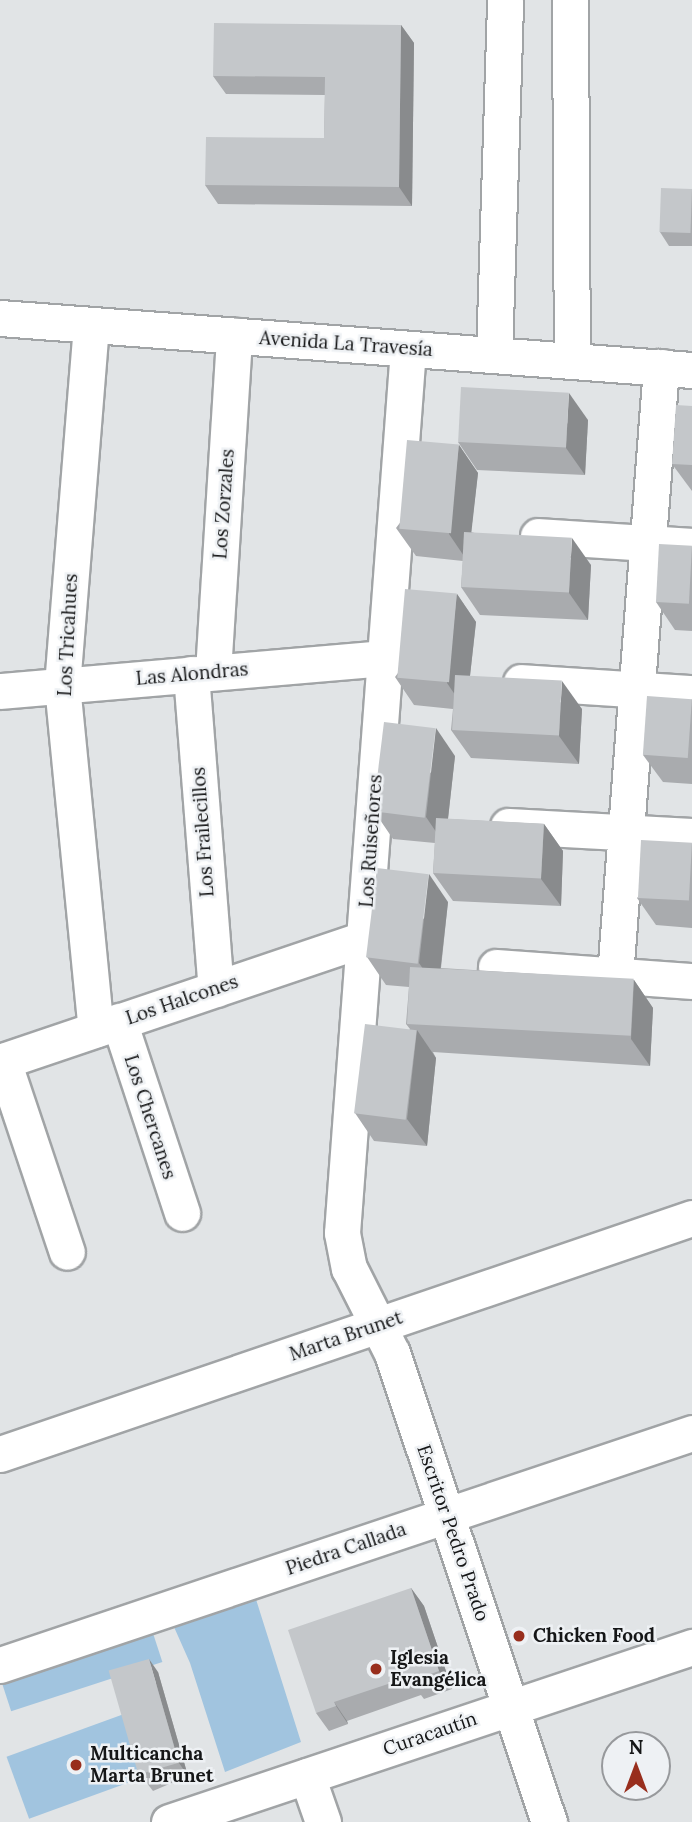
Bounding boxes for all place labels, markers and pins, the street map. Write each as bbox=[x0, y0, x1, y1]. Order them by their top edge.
place label: Chicken Food bbox=[533, 1625, 655, 1647]
marker: Chicken Food bbox=[511, 1628, 527, 1644]
place label: Iglesia Evangélica bbox=[390, 1647, 486, 1691]
marker: Iglesia Evangélica bbox=[368, 1661, 384, 1677]
place label: Multicancha Marta Brunet bbox=[90, 1743, 214, 1787]
marker: Multicancha Marta Brunet bbox=[68, 1757, 84, 1773]

